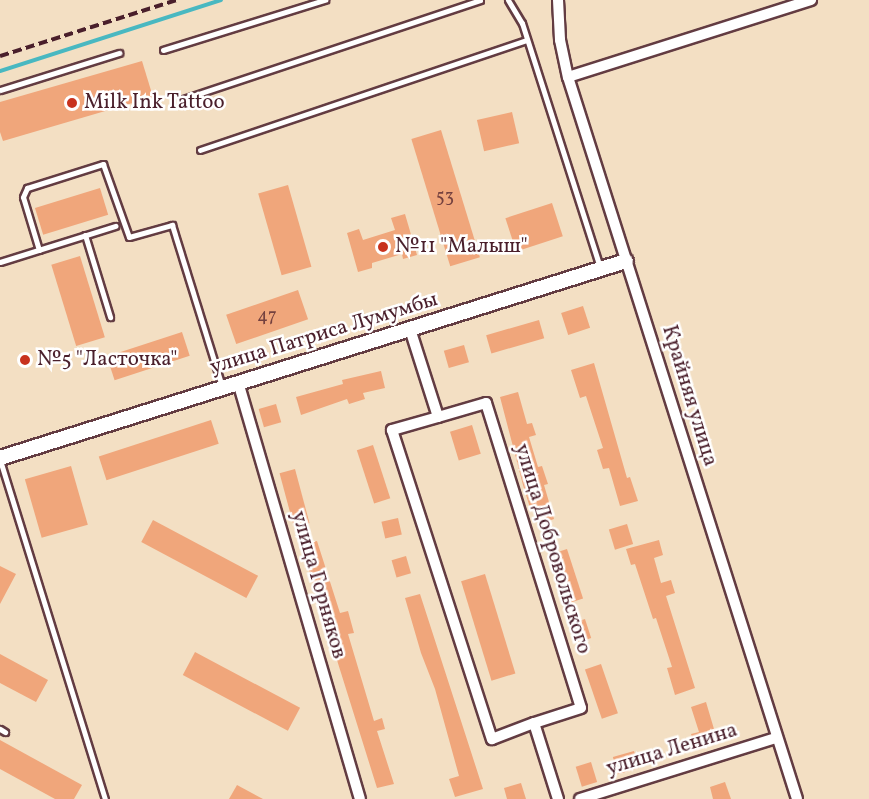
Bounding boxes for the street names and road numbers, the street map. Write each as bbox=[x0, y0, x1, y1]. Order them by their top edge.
street label: улица Патриса Лумумбы bbox=[207, 287, 441, 381]
street label: Крайняя улица bbox=[655, 322, 723, 470]
street label: улица Добровольского bbox=[508, 441, 596, 657]
street label: улица Горняков bbox=[285, 508, 351, 662]
street label: улица Ленина bbox=[603, 718, 741, 782]

